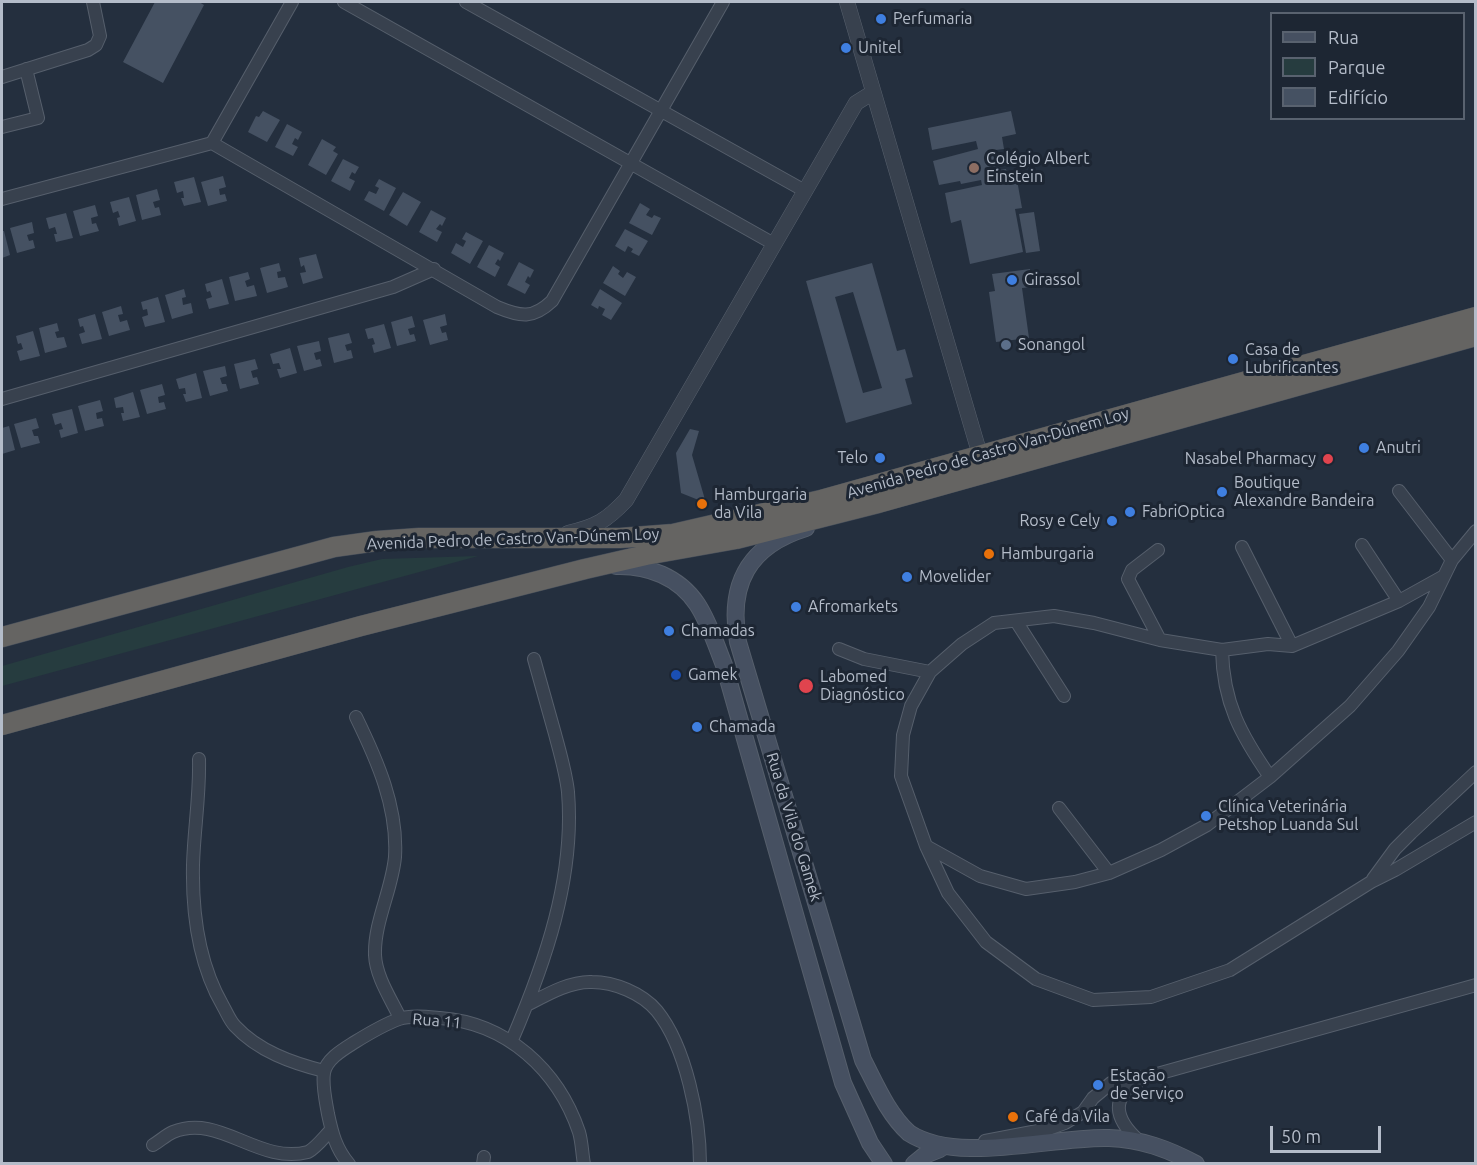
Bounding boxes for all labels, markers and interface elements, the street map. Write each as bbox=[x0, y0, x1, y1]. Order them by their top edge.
place label: Perfumaria bbox=[893, 9, 973, 29]
marker: Perfumaria bbox=[874, 12, 888, 26]
legend bbox=[1270, 12, 1465, 120]
text: Rua bbox=[1328, 27, 1359, 47]
place label: Unitel bbox=[858, 38, 901, 58]
marker: Unitel bbox=[839, 41, 853, 55]
text: Parque bbox=[1328, 57, 1385, 77]
text: Edifício bbox=[1328, 87, 1388, 107]
place label: Colégio Albert Einstein bbox=[986, 149, 1089, 187]
marker: Colégio Albert Einstein bbox=[967, 161, 981, 175]
place label: Girassol bbox=[1024, 270, 1080, 290]
marker: Girassol bbox=[1005, 273, 1019, 287]
place label: Sonangol bbox=[1018, 335, 1085, 355]
marker: Sonangol bbox=[999, 338, 1013, 352]
place label: Casa de Lubrificantes bbox=[1245, 340, 1338, 378]
marker: Casa de Lubrificantes bbox=[1226, 352, 1240, 366]
street label: Avenida Pedro de Castro Van-Dúnem Loy bbox=[845, 403, 1131, 503]
place label: Anutri bbox=[1376, 438, 1421, 458]
marker: Anutri bbox=[1357, 441, 1371, 455]
place label: Telo bbox=[837, 448, 868, 468]
place label: Nasabel Pharmacy bbox=[1185, 449, 1316, 469]
marker: Telo bbox=[873, 451, 887, 465]
marker: Nasabel Pharmacy bbox=[1321, 452, 1335, 466]
place label: Boutique Alexandre Bandeira bbox=[1234, 473, 1375, 511]
place label: Hamburgaria da Vila bbox=[714, 485, 807, 523]
marker: Boutique Alexandre Bandeira bbox=[1215, 485, 1229, 499]
marker: Hamburgaria da Vila bbox=[695, 497, 709, 511]
place label: FabriOptica bbox=[1142, 502, 1225, 522]
marker: FabriOptica bbox=[1123, 505, 1137, 519]
place label: Rosy e Cely bbox=[1019, 511, 1100, 531]
marker: Rosy e Cely bbox=[1105, 514, 1119, 528]
street label: Avenida Pedro de Castro Van-Dúnem Loy bbox=[366, 524, 660, 554]
place label: Hamburgaria bbox=[1001, 544, 1094, 564]
marker: Hamburgaria bbox=[982, 547, 996, 561]
place label: Movelider bbox=[919, 567, 991, 587]
marker: Movelider bbox=[900, 570, 914, 584]
place label: Afromarkets bbox=[808, 597, 898, 617]
marker: Afromarkets bbox=[789, 600, 803, 614]
place label: Chamadas bbox=[681, 621, 755, 641]
marker: Chamadas bbox=[662, 624, 676, 638]
place label: Gamek bbox=[688, 665, 738, 685]
place label: Labomed Diagnóstico bbox=[820, 667, 905, 705]
marker: Gamek bbox=[669, 668, 683, 682]
marker: Labomed Diagnóstico bbox=[797, 677, 815, 695]
place label: Chamada bbox=[709, 717, 776, 737]
marker: Chamada bbox=[690, 720, 704, 734]
street label: Rua da Vila do Gamek bbox=[762, 750, 826, 904]
place label: Clínica Veterinária Petshop Luanda Sul bbox=[1218, 797, 1358, 835]
marker: Clínica Veterinária Petshop Luanda Sul bbox=[1199, 809, 1213, 823]
street label: Rua 11 bbox=[412, 1009, 462, 1033]
place label: Estação de Serviço bbox=[1110, 1066, 1184, 1104]
marker: Estação de Serviço bbox=[1091, 1078, 1105, 1092]
place label: Café da Vila bbox=[1025, 1107, 1110, 1127]
marker: Café da Vila bbox=[1006, 1110, 1020, 1124]
scale bar bbox=[1273, 1114, 1384, 1152]
text: 50 m bbox=[1281, 1126, 1321, 1146]

